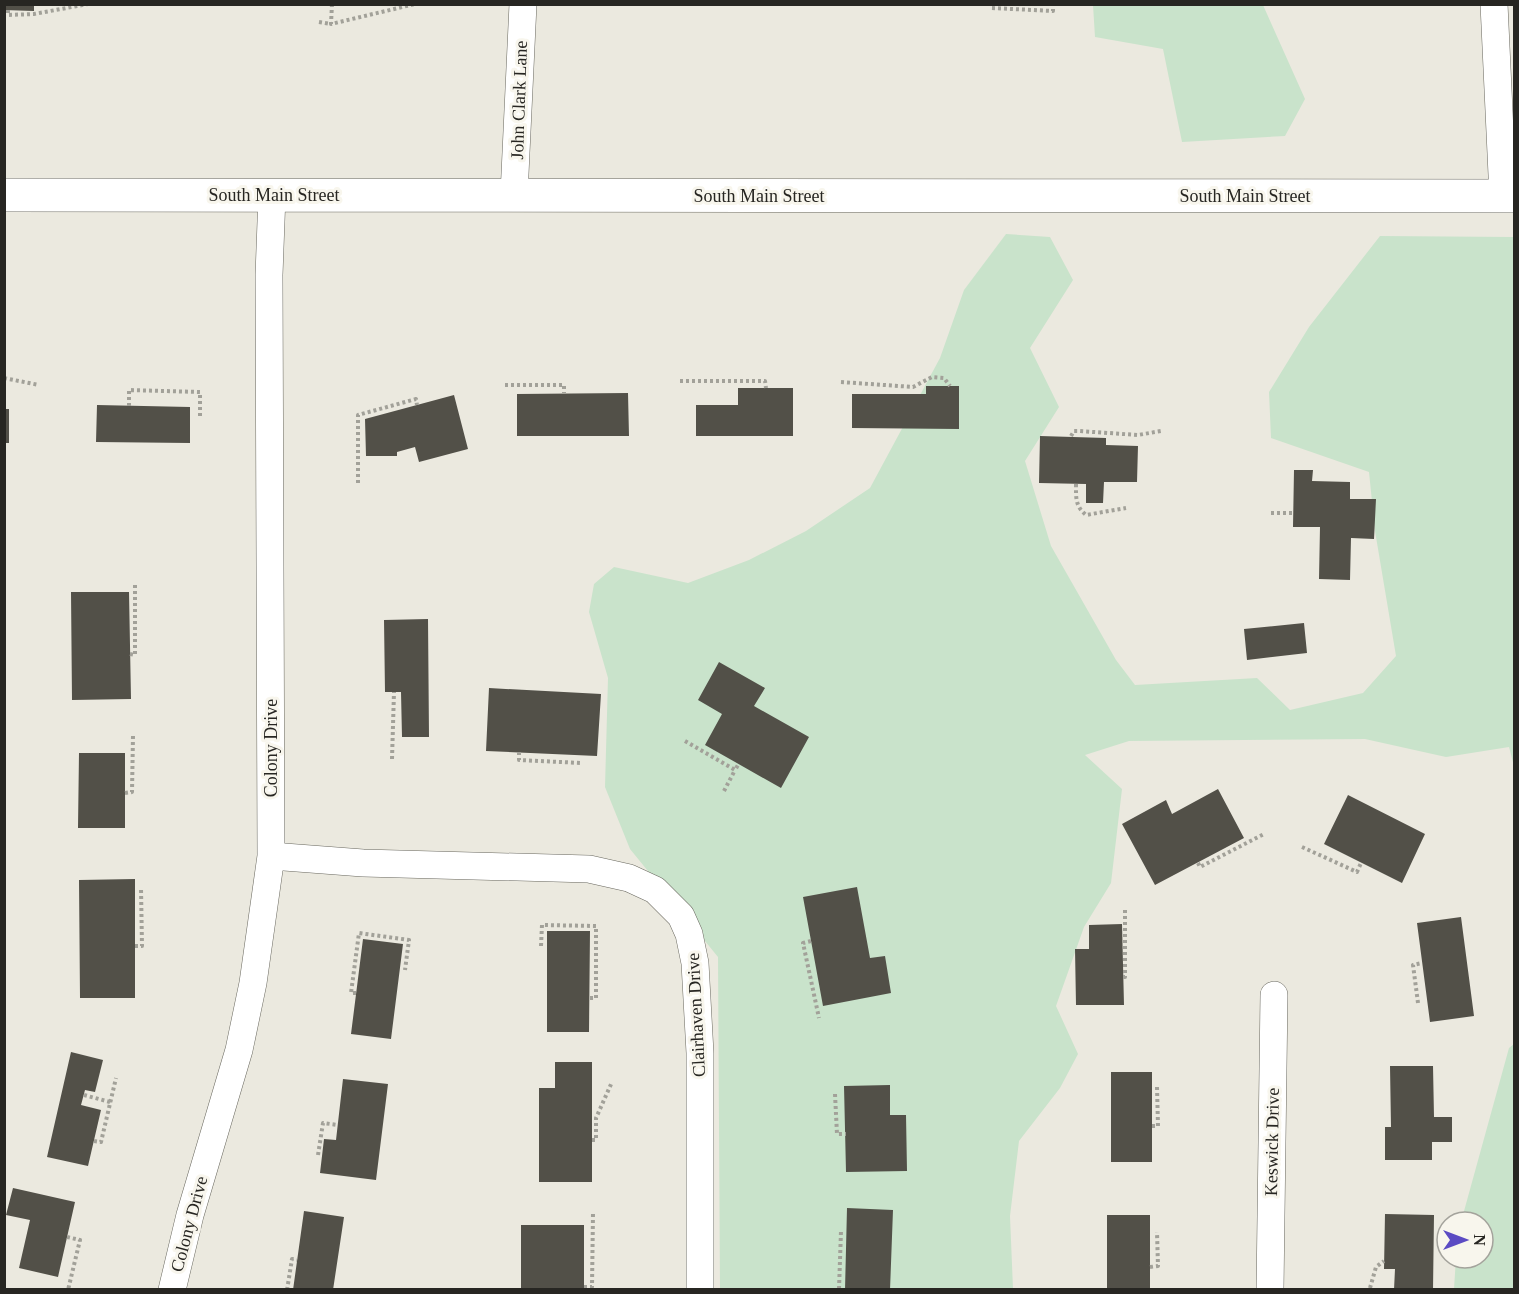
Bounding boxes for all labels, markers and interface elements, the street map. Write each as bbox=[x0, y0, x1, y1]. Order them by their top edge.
street label: John Clark Lane bbox=[507, 40, 531, 160]
street label: South Main Street bbox=[209, 185, 340, 205]
street label: South Main Street bbox=[694, 186, 825, 206]
street label: South Main Street bbox=[1180, 186, 1311, 206]
street label: Colony Drive bbox=[261, 699, 281, 797]
street label: Clairhaven Drive bbox=[683, 952, 709, 1078]
street label: Keswick Drive bbox=[1261, 1088, 1283, 1196]
street label: Colony Drive bbox=[167, 1174, 211, 1274]
north arrow bbox=[1435, 1210, 1495, 1270]
text: N bbox=[1471, 1234, 1488, 1246]

